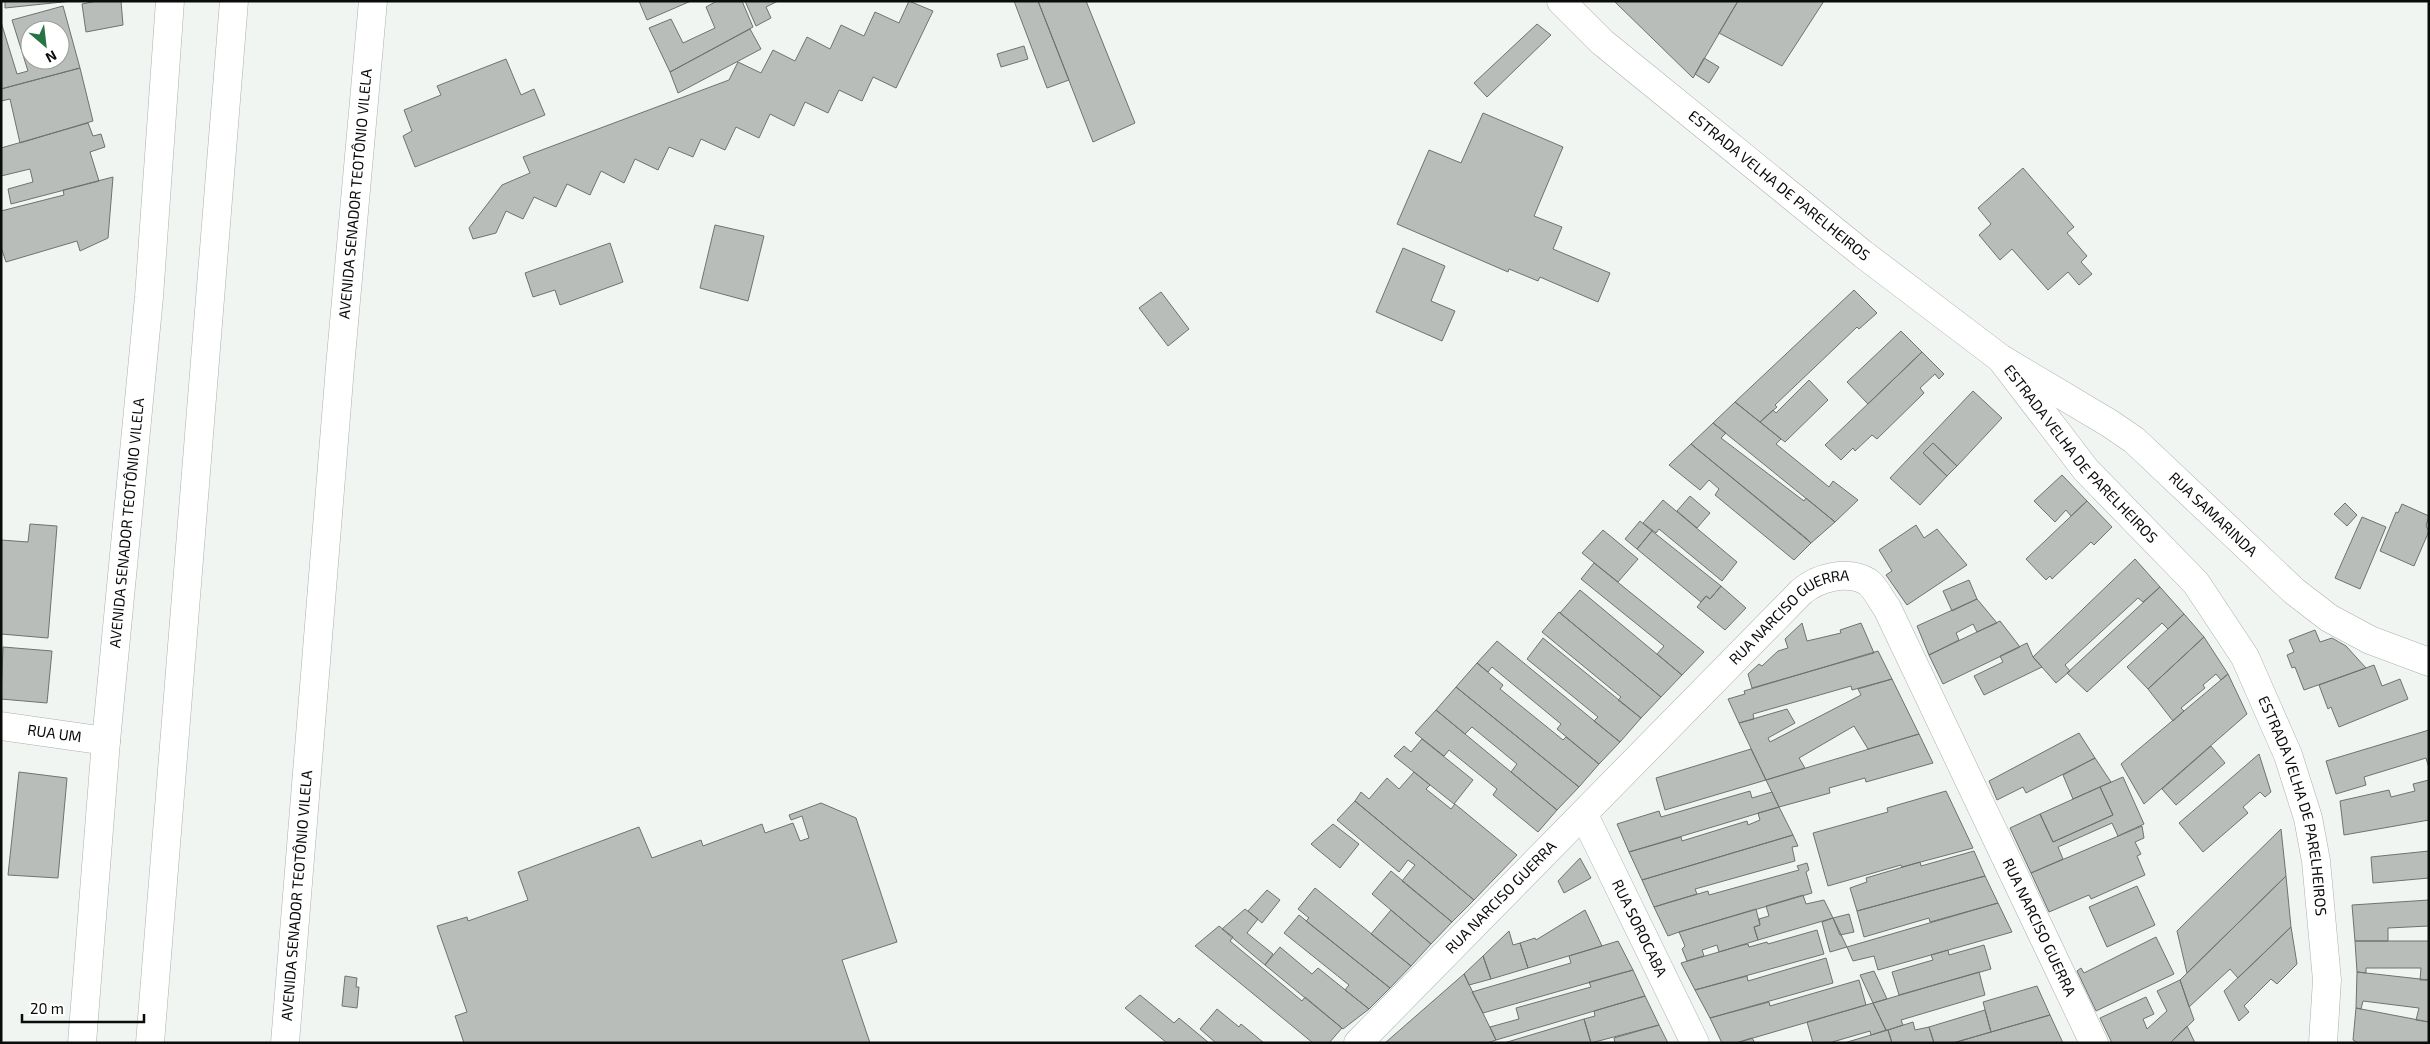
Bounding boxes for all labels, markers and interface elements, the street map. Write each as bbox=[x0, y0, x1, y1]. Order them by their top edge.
north arrow bbox=[20, 20, 70, 70]
text: N bbox=[43, 47, 60, 67]
street label: AVENIDA SENADOR TEOTÔNIO VILELA bbox=[334, 67, 375, 320]
street label: ESTRADA VELHA DE PARELHEIROS bbox=[1685, 106, 1874, 264]
street label: ESTRADA VELHA DE PARELHEIROS bbox=[2001, 361, 2162, 546]
street label: AVENIDA SENADOR TEOTÔNIO VILELA bbox=[105, 396, 147, 649]
street label: RUA SAMARINDA bbox=[2166, 468, 2262, 560]
street label: RUA NARCISO GUERRA bbox=[1725, 566, 1850, 668]
street label: ESTRADA VELHA DE PARELHEIROS bbox=[2255, 693, 2331, 917]
street label: RUA UM bbox=[26, 720, 83, 745]
street label: AVENIDA SENADOR TEOTÔNIO VILELA bbox=[277, 769, 315, 1021]
street label: RUA NARCISO GUERRA bbox=[1441, 836, 1560, 957]
street label: RUA NARCISO GUERRA bbox=[1999, 855, 2081, 999]
street label: RUA SOROCABA bbox=[1609, 876, 1672, 980]
scale bar bbox=[22, 992, 145, 1024]
text: 20 m bbox=[30, 999, 64, 1017]

